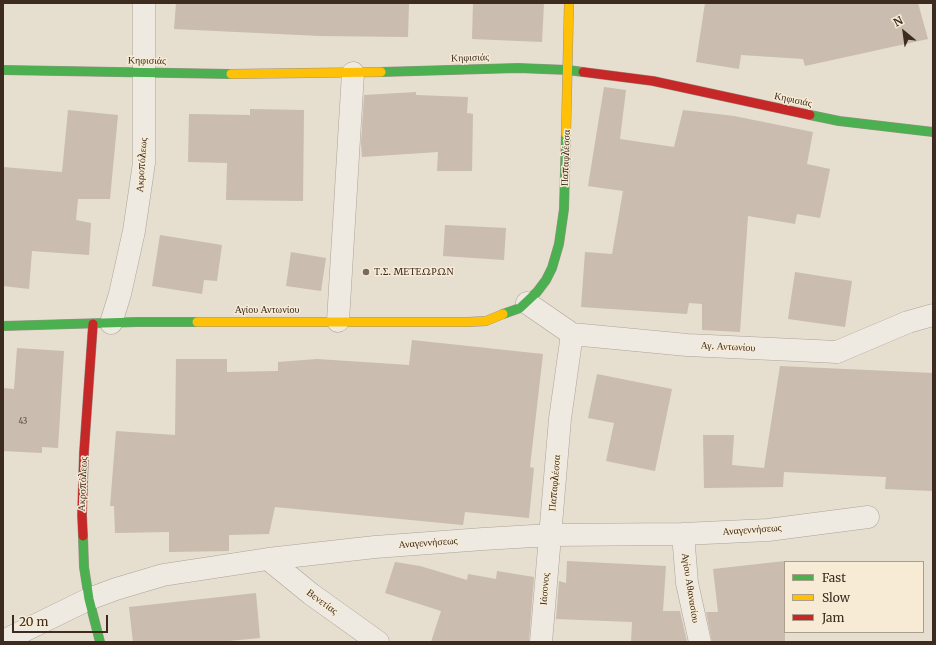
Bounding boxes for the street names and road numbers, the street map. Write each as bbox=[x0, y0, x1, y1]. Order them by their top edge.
street label: Κηφισιάς bbox=[451, 51, 489, 65]
street label: Κηφισιάς bbox=[128, 55, 166, 67]
street label: Κηφισιάς bbox=[773, 90, 813, 110]
street label: Παπαφλέσσα bbox=[559, 130, 573, 186]
street label: Ακροπόλεως bbox=[134, 137, 150, 193]
street label: Αγίου Αντωνίου bbox=[235, 304, 299, 316]
street label: Αγ. Αντωνίου bbox=[700, 340, 756, 354]
street label: Παπαφλέσσα bbox=[547, 454, 563, 512]
street label: Ακροπόλεως bbox=[76, 456, 90, 512]
street label: Αναγεννήσεως bbox=[722, 522, 782, 538]
street label: Αναγεννήσεως bbox=[398, 535, 458, 551]
street label: Αγίου Αθανασίου bbox=[679, 552, 701, 624]
street label: Ιάσονος bbox=[538, 572, 552, 606]
street label: Βενετίας bbox=[304, 587, 340, 617]

